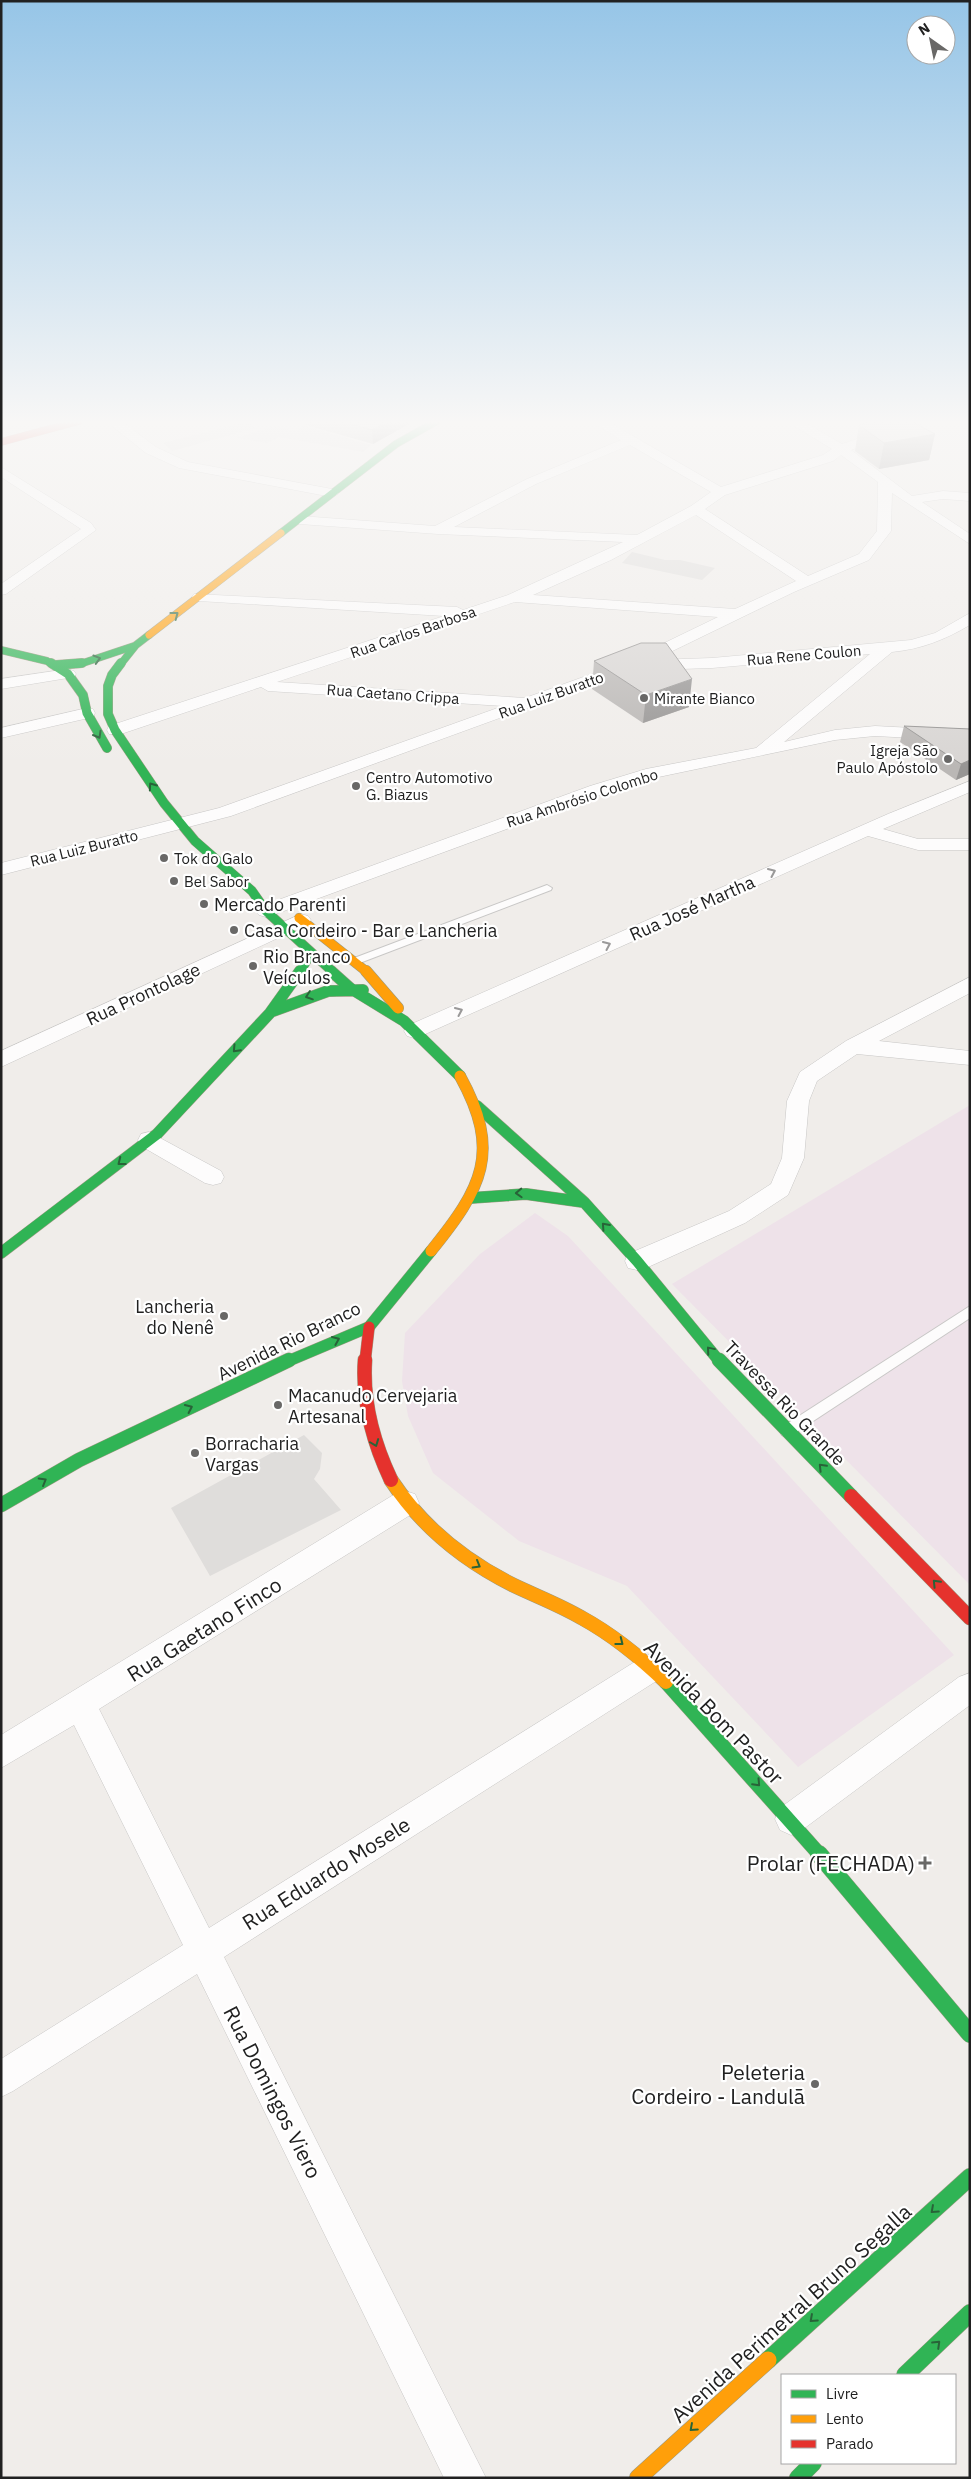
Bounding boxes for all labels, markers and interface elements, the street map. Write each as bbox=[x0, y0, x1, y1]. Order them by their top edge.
north arrow bbox=[906, 15, 956, 65]
text: N bbox=[915, 19, 933, 39]
street label: Rua Carlos Barbosa bbox=[348, 602, 478, 662]
one-way arrow bbox=[169, 613, 178, 621]
street label: Rua Rene Coulon bbox=[746, 641, 862, 669]
one-way arrow bbox=[93, 655, 101, 665]
street label: Rua Luiz Buratto bbox=[496, 667, 606, 723]
street label: Rua Caetano Crippa bbox=[326, 680, 460, 708]
place label: Mirante Bianco bbox=[654, 689, 755, 708]
marker: Mirante Bianco bbox=[638, 692, 650, 704]
one-way arrow bbox=[92, 729, 102, 738]
place label: Igreja São Paulo Apóstolo bbox=[837, 741, 938, 777]
marker: Igreja São Paulo Apóstolo bbox=[942, 753, 954, 765]
street label: Rua Ambrósio Colombo bbox=[504, 765, 660, 831]
place label: Centro Automotivo G. Biazus bbox=[366, 768, 493, 804]
marker: Centro Automotivo G. Biazus bbox=[350, 780, 362, 792]
one-way arrow bbox=[149, 782, 158, 792]
street label: Rua Luiz Buratto bbox=[28, 825, 140, 871]
place label: Tok do Galo bbox=[174, 849, 253, 868]
marker: Tok do Galo bbox=[158, 852, 170, 864]
one-way arrow bbox=[767, 868, 776, 879]
street label: Rua José Martha bbox=[626, 870, 759, 946]
place label: Bel Sabor bbox=[184, 872, 249, 891]
marker: Bel Sabor bbox=[168, 875, 180, 887]
place label: Mercado Parenti bbox=[214, 893, 346, 916]
marker: Mercado Parenti bbox=[198, 898, 210, 910]
place label: Casa Cordeiro - Bar e Lancheria bbox=[244, 919, 498, 942]
marker: Casa Cordeiro - Bar e Lancheria bbox=[228, 924, 240, 936]
one-way arrow bbox=[602, 941, 611, 952]
place label: Rio Branco Veículos bbox=[263, 945, 351, 989]
street label: Rua Prontolage bbox=[82, 957, 204, 1030]
marker: Rio Branco Veículos bbox=[247, 960, 259, 972]
one-way arrow bbox=[305, 990, 313, 1000]
one-way arrow bbox=[454, 1007, 463, 1018]
one-way arrow bbox=[233, 1043, 242, 1052]
one-way arrow bbox=[117, 1157, 126, 1166]
one-way arrow bbox=[514, 1187, 522, 1198]
one-way arrow bbox=[602, 1222, 611, 1231]
place label: Lancheria do Nenê bbox=[135, 1295, 214, 1339]
street label: Avenida Rio Branco bbox=[214, 1296, 364, 1386]
marker: Lancheria do Nenê bbox=[218, 1310, 230, 1322]
one-way arrow bbox=[331, 1336, 340, 1347]
street label: Travessa Rio Grande bbox=[719, 1336, 851, 1470]
one-way arrow bbox=[707, 1346, 716, 1355]
place label: Macanudo Cervejaria Artesanal bbox=[288, 1384, 458, 1428]
marker: Macanudo Cervejaria Artesanal bbox=[272, 1399, 284, 1411]
one-way arrow bbox=[184, 1404, 193, 1414]
place label: Borracharia Vargas bbox=[205, 1432, 300, 1476]
one-way arrow bbox=[368, 1438, 379, 1447]
marker: Borracharia Vargas bbox=[189, 1447, 201, 1459]
one-way arrow bbox=[819, 1464, 828, 1473]
one-way arrow bbox=[38, 1477, 47, 1487]
one-way arrow bbox=[472, 1558, 481, 1568]
street label: Rua Gaetano Finco bbox=[121, 1570, 287, 1688]
one-way arrow bbox=[933, 1580, 942, 1589]
street label: Avenida Bom Pastor bbox=[638, 1634, 790, 1790]
one-way arrow bbox=[614, 1637, 623, 1646]
one-way arrow bbox=[752, 1778, 761, 1787]
street label: Rua Eduardo Mosele bbox=[237, 1810, 415, 1936]
place label: Prolar (FECHADA) bbox=[747, 1849, 915, 1877]
marker: Prolar (FECHADA) bbox=[919, 1857, 931, 1869]
street label: Rua Domingos Viero bbox=[217, 2001, 329, 2183]
place label: Peleteria Cordeiro - Landulã bbox=[631, 2058, 805, 2110]
marker: Peleteria Cordeiro - Landulã bbox=[809, 2078, 821, 2090]
street label: Avenida Perimetral Bruno Segalla bbox=[665, 2197, 917, 2429]
one-way arrow bbox=[930, 2204, 939, 2213]
one-way arrow bbox=[810, 2313, 819, 2322]
one-way arrow bbox=[931, 2341, 940, 2350]
legend bbox=[781, 2374, 956, 2464]
text: Livre bbox=[826, 2384, 858, 2403]
text: Lento bbox=[826, 2409, 864, 2428]
one-way arrow bbox=[689, 2422, 698, 2431]
text: Parado bbox=[826, 2434, 874, 2453]

